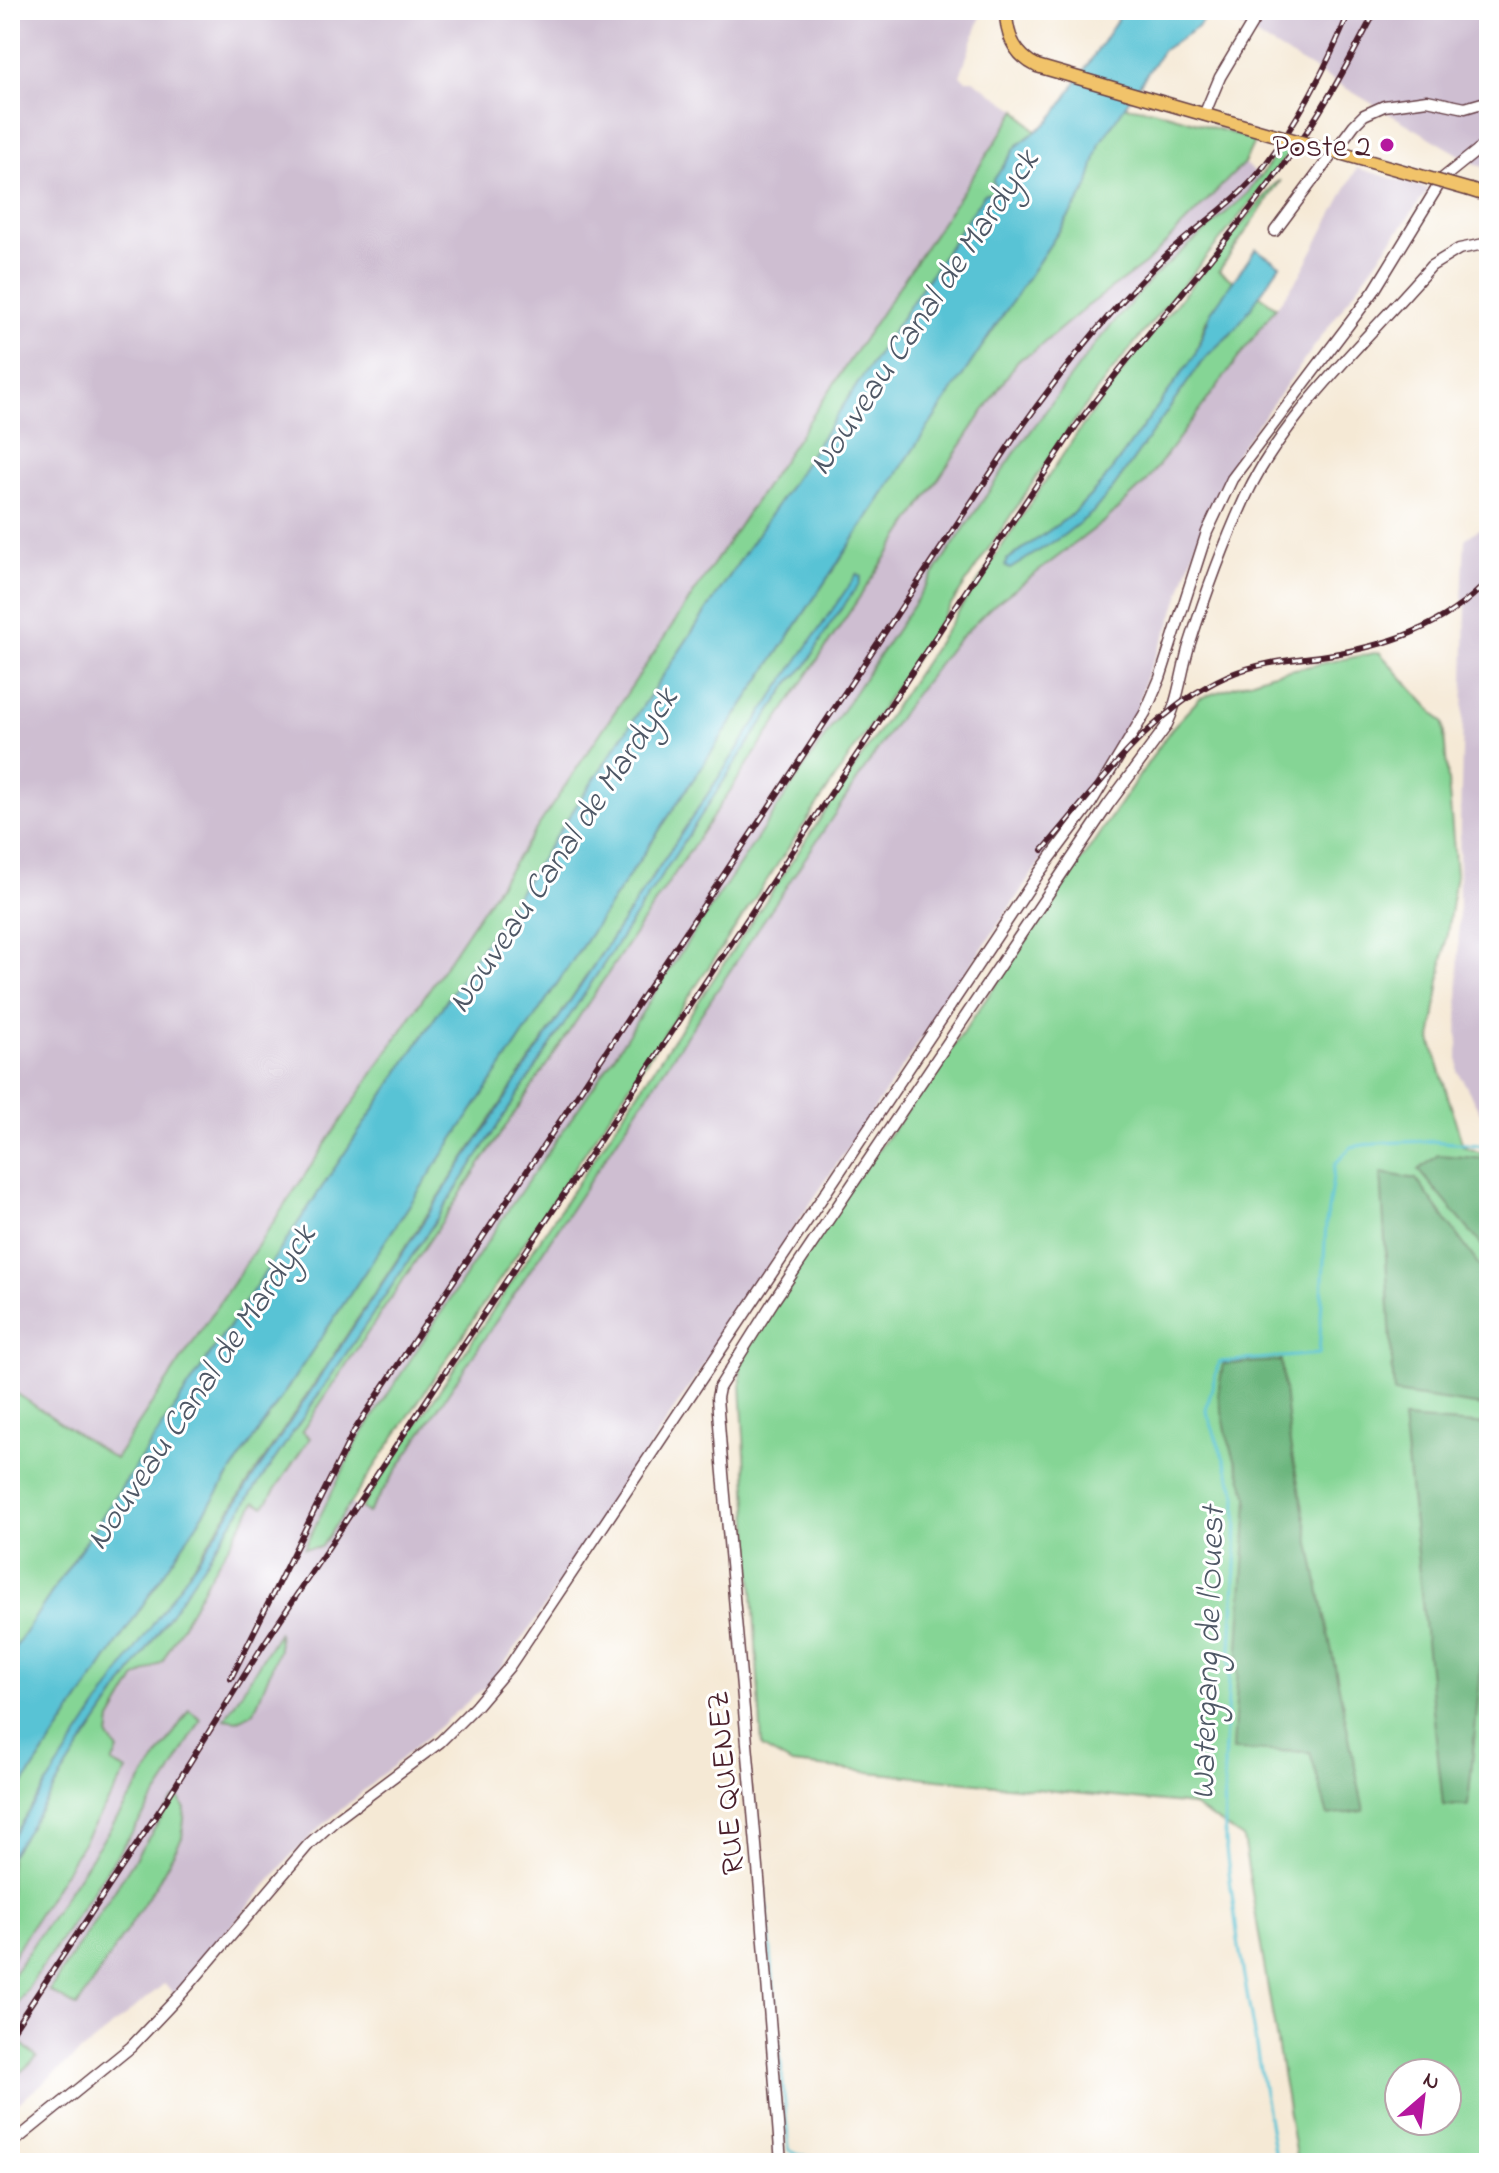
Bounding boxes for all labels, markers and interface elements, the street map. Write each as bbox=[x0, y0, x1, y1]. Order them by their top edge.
place label: Poste 2 bbox=[1272, 125, 1371, 172]
marker: Poste 2 bbox=[1378, 136, 1396, 154]
water label: Nouveau Canal de Mardyck bbox=[797, 139, 1054, 486]
water label: Nouveau Canal de Mardyck bbox=[436, 677, 693, 1024]
water label: Nouveau Canal de Mardyck bbox=[74, 1214, 331, 1561]
water label: Watergang de l'Ouest bbox=[1180, 1502, 1240, 1801]
street label: RUE QUENEZ bbox=[696, 1689, 759, 1877]
north arrow bbox=[1383, 2057, 1463, 2137]
text: N bbox=[1417, 2064, 1445, 2100]

